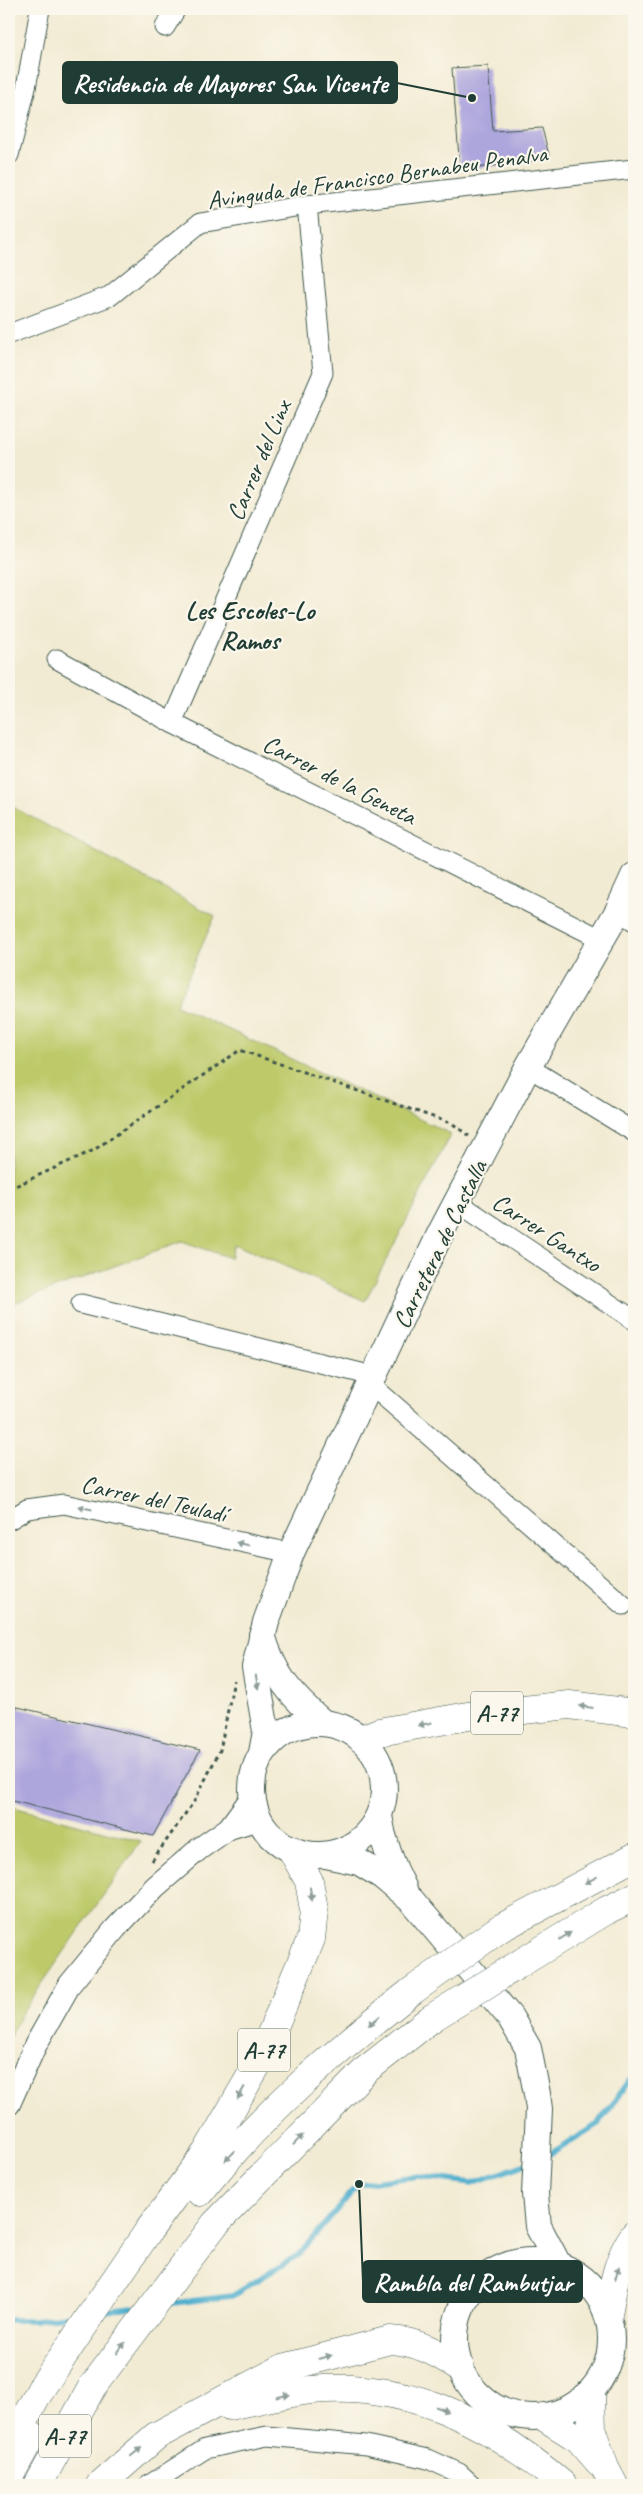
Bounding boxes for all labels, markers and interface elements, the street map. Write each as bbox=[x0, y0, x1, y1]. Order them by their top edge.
callout: Residencia de Mayores San Vicente bbox=[63, 62, 397, 103]
text: Residencia de Mayores San Vicente bbox=[73, 67, 390, 100]
street label: Avinguda de Francisco Bernabeu Penalva bbox=[205, 137, 551, 217]
street label: Carrer del Linx bbox=[219, 393, 300, 525]
district label: Les Escoles-Lo Ramos bbox=[186, 594, 316, 657]
street label: Carrer de la Geneta bbox=[257, 728, 423, 833]
street label: Carretera de Castalla bbox=[385, 1153, 495, 1334]
street label: Carrer Gantxo bbox=[486, 1186, 608, 1280]
street label: Carrer del Teuladí bbox=[78, 1468, 235, 1531]
one-way arrow bbox=[76, 1504, 92, 1512]
one-way arrow bbox=[235, 1539, 251, 1547]
one-way arrow bbox=[254, 1675, 262, 1691]
road number: A-77 bbox=[471, 1692, 523, 1735]
one-way arrow bbox=[578, 1703, 594, 1711]
one-way arrow bbox=[417, 1720, 432, 1728]
one-way arrow bbox=[584, 1876, 598, 1884]
one-way arrow bbox=[308, 1886, 316, 1902]
one-way arrow bbox=[559, 1931, 572, 1940]
one-way arrow bbox=[367, 2016, 381, 2026]
road number: A-77 bbox=[238, 2028, 290, 2072]
one-way arrow bbox=[236, 2087, 245, 2100]
one-way arrow bbox=[292, 2134, 304, 2146]
one-way arrow bbox=[224, 2150, 236, 2162]
callout: Rambla del Rambutjar bbox=[363, 2261, 582, 2302]
one-way arrow bbox=[613, 2265, 621, 2280]
text: Rambla del Rambutjar bbox=[373, 2266, 575, 2299]
one-way arrow bbox=[116, 2342, 127, 2355]
one-way arrow bbox=[317, 2352, 332, 2360]
one-way arrow bbox=[275, 2391, 291, 2399]
one-way arrow bbox=[435, 2405, 450, 2413]
road number: A-77 bbox=[39, 2414, 91, 2458]
one-way arrow bbox=[129, 2447, 142, 2458]

